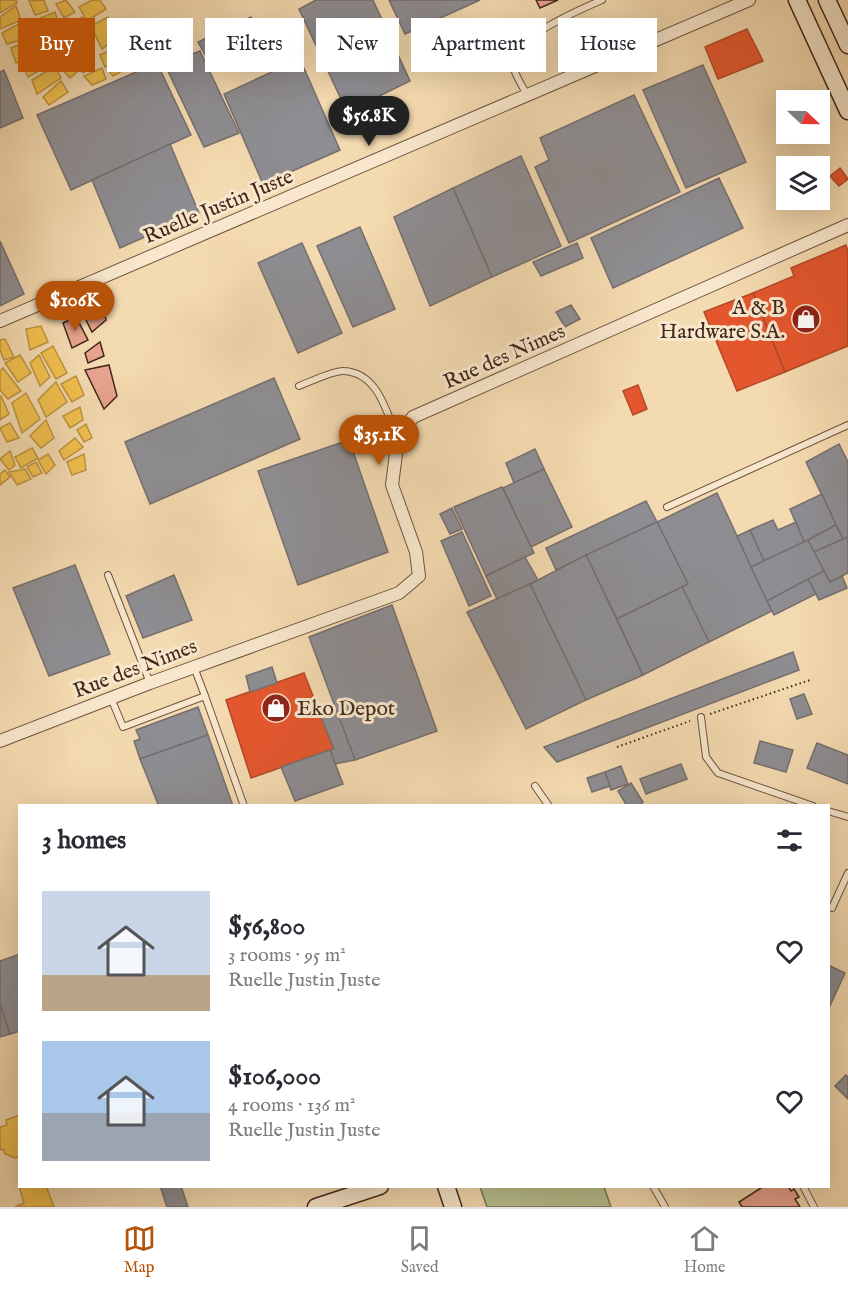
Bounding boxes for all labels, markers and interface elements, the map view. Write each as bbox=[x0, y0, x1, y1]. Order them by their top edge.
chip: Buy bbox=[18, 18, 95, 72]
chip: Rent bbox=[107, 18, 193, 72]
chip: Filters bbox=[205, 18, 304, 72]
chip: New bbox=[316, 18, 399, 72]
chip: Apartment bbox=[411, 18, 546, 72]
chip: House bbox=[558, 18, 657, 72]
north arrow bbox=[776, 90, 830, 144]
map controls bbox=[776, 90, 830, 210]
pin: $56.8K bbox=[320, 96, 418, 147]
text: $56.8K bbox=[342, 103, 396, 128]
button: layers bbox=[776, 156, 830, 210]
street label: Ruelle Justin Juste bbox=[140, 164, 298, 251]
pin: $106K bbox=[33, 281, 117, 332]
text: $106K bbox=[49, 288, 101, 313]
place label: A & B Hardware S.A. bbox=[660, 295, 785, 346]
shop icon: A & B Hardware S.A. bbox=[790, 303, 822, 335]
street label: Rue des Nimes bbox=[439, 318, 570, 396]
pin: $35.1K bbox=[330, 415, 428, 466]
text: $35.1K bbox=[353, 422, 405, 447]
street label: Rue des Nimes bbox=[70, 633, 201, 705]
shop icon: Eko Depot bbox=[260, 692, 292, 724]
place label: Eko Depot bbox=[297, 696, 395, 723]
text: 3 homes bbox=[42, 824, 126, 857]
icon: filters bbox=[773, 824, 806, 857]
text: $56,800 bbox=[228, 910, 305, 943]
icon: home bbox=[90, 915, 162, 987]
icon: heart bbox=[773, 935, 806, 968]
text: 3 rooms · 95 m² bbox=[228, 943, 346, 968]
text: Ruelle Justin Juste bbox=[228, 968, 380, 993]
text: $106,000 bbox=[228, 1060, 321, 1093]
icon: home bbox=[90, 1065, 162, 1137]
icon: heart bbox=[773, 1085, 806, 1118]
text: 4 rooms · 136 m² bbox=[228, 1093, 355, 1118]
text: Ruelle Justin Juste bbox=[228, 1118, 380, 1143]
tab: Map bbox=[123, 1222, 156, 1278]
tab: Saved bbox=[401, 1222, 439, 1278]
tab: Home bbox=[684, 1222, 725, 1278]

